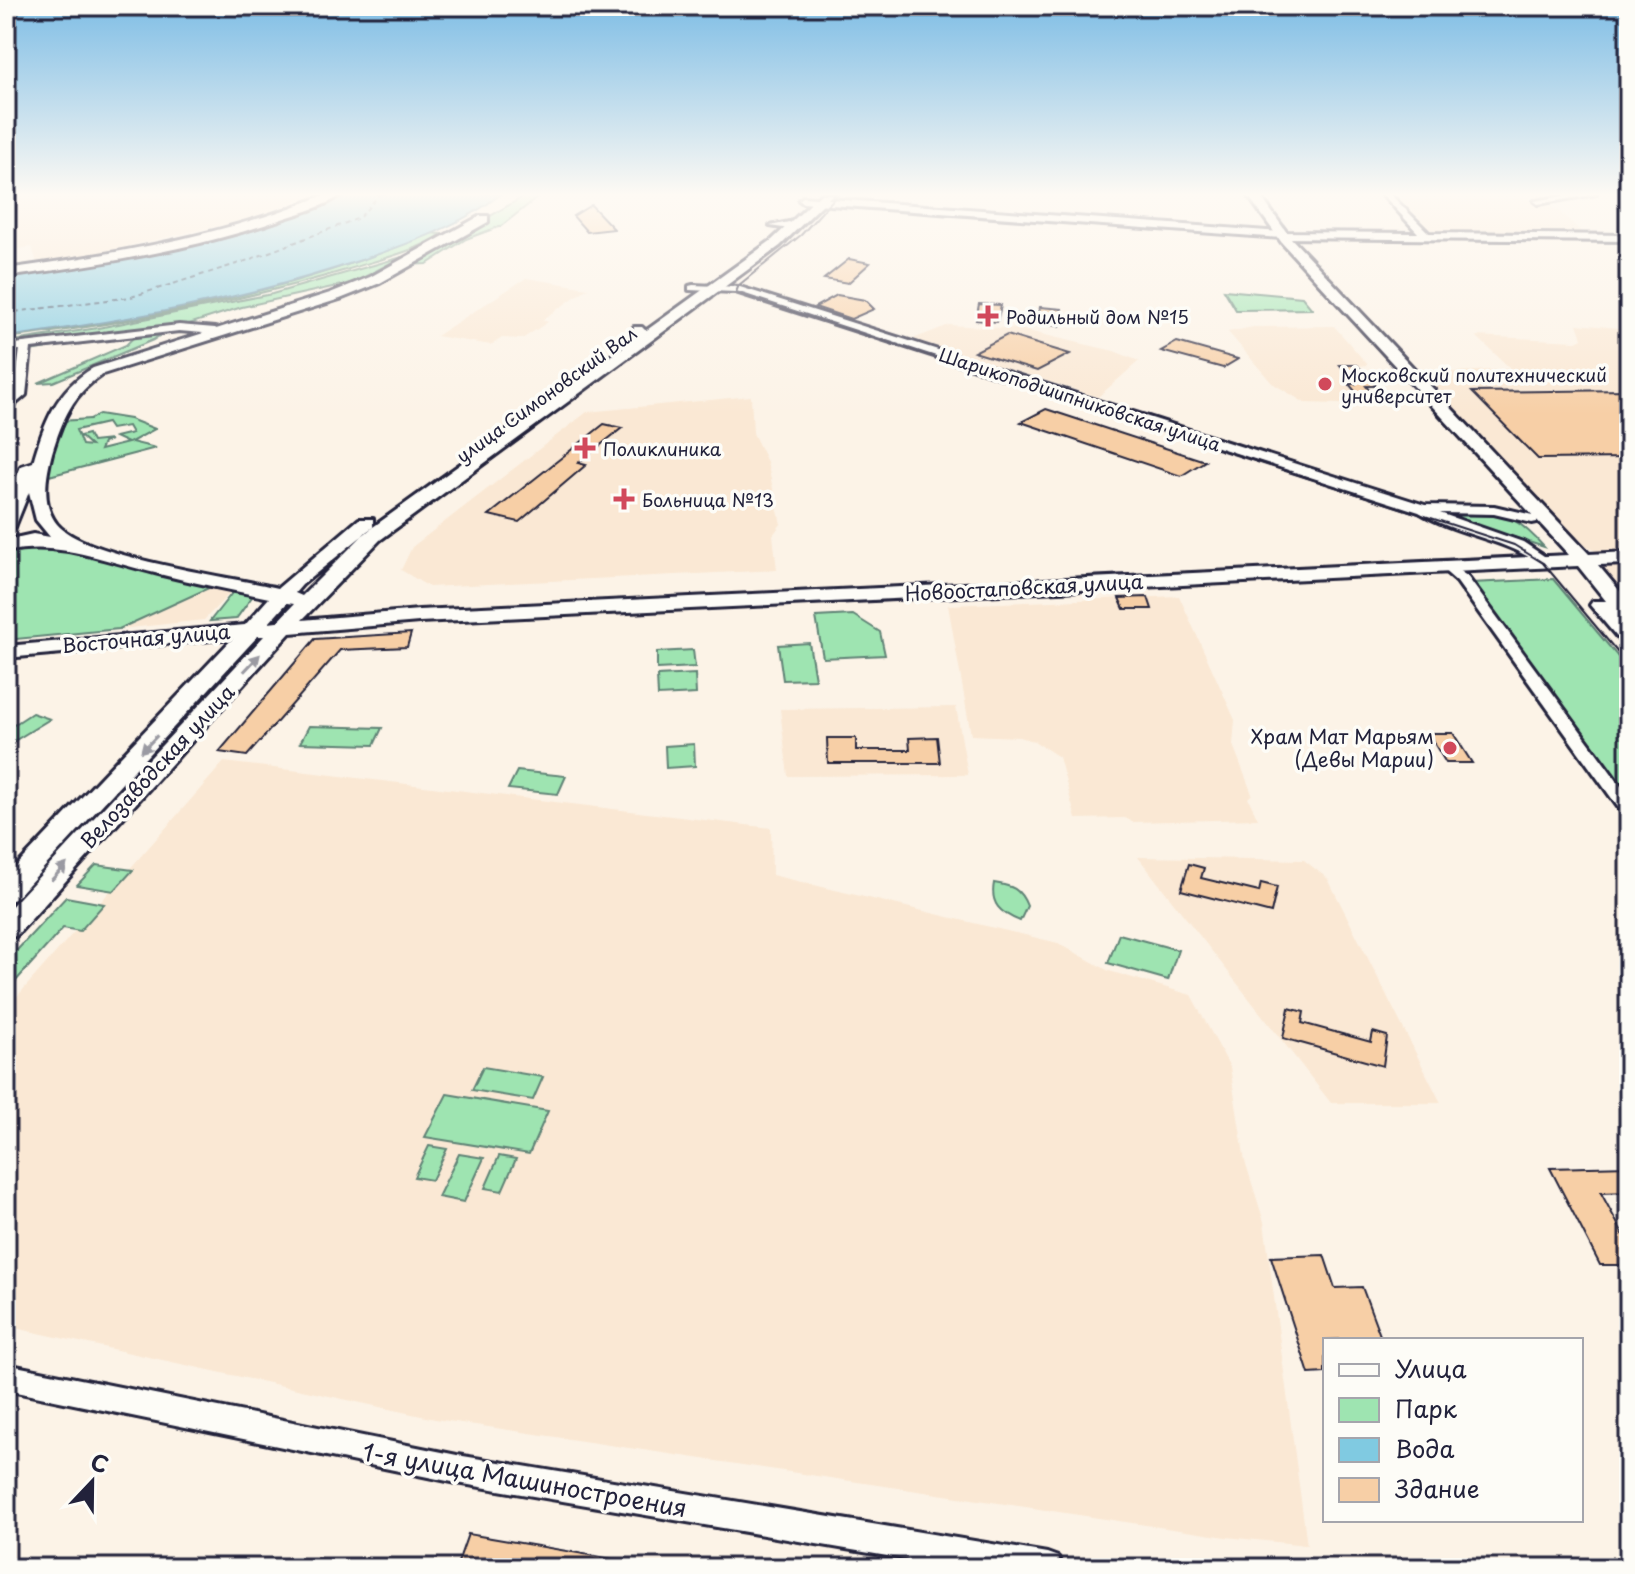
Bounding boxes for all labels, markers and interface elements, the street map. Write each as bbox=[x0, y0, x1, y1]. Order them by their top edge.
place label: Родильный дом №15 bbox=[1006, 303, 1189, 330]
marker: Родильный дом №15 bbox=[977, 305, 999, 327]
street label: улица Симоновский Вал bbox=[450, 319, 642, 469]
street label: Шарикоподшипниковская улица bbox=[936, 341, 1225, 458]
place label: Московский политехнический университет bbox=[1341, 361, 1607, 409]
marker: Московский политехнический университет bbox=[1316, 375, 1334, 393]
place label: Поликлиника bbox=[603, 435, 722, 462]
marker: Поликлиника bbox=[574, 437, 596, 459]
place label: Больница №13 bbox=[642, 486, 774, 513]
marker: Больница №13 bbox=[613, 488, 635, 510]
street label: Новоостаповская улица bbox=[904, 566, 1144, 608]
street label: Восточная улица bbox=[61, 616, 232, 660]
one-way arrow bbox=[243, 654, 261, 673]
street label: Велозаводская улица bbox=[73, 677, 241, 855]
place label: Храм Мат Марьям (Девы Марии) bbox=[1251, 721, 1434, 774]
one-way arrow bbox=[140, 734, 159, 753]
marker: Храм Мат Марьям (Девы Марии) bbox=[1441, 739, 1459, 757]
one-way arrow bbox=[50, 863, 68, 882]
legend bbox=[1323, 1338, 1583, 1522]
text: Улица bbox=[1395, 1350, 1467, 1386]
text: Парк bbox=[1395, 1390, 1458, 1426]
text: Вода bbox=[1395, 1430, 1454, 1466]
street label: 1-я улица Машиностроения bbox=[360, 1433, 690, 1525]
north arrow bbox=[52, 1442, 132, 1522]
text: С bbox=[86, 1444, 114, 1480]
text: Здание bbox=[1395, 1470, 1480, 1506]

